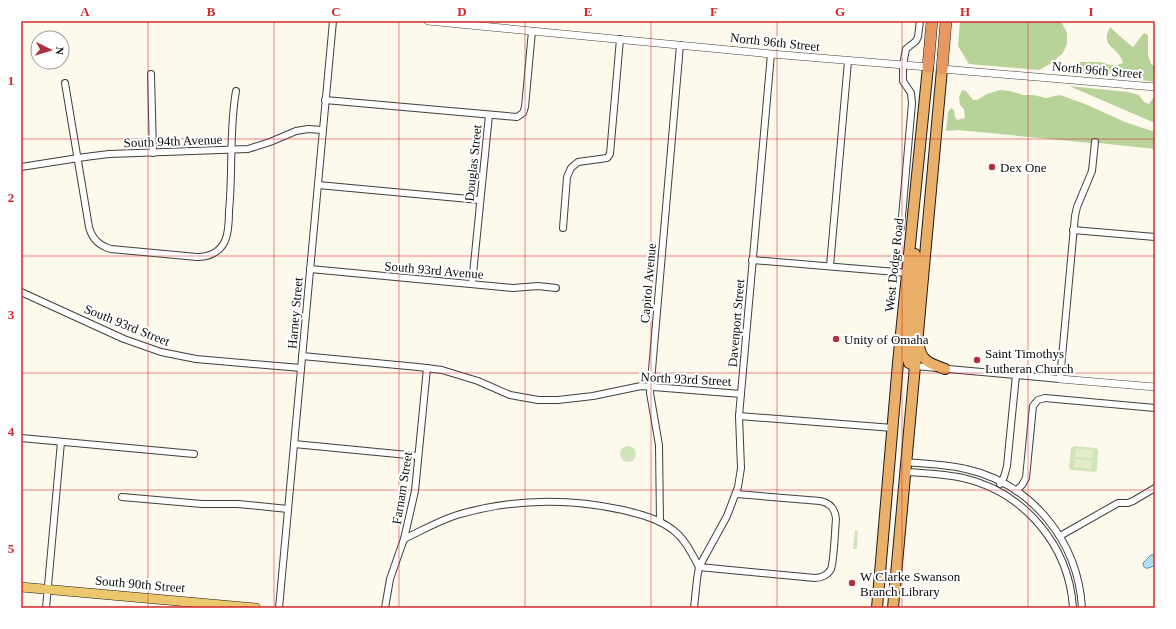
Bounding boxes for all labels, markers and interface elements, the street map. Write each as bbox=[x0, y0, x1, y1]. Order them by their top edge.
text: A bbox=[80, 4, 90, 19]
text: B bbox=[207, 4, 216, 19]
text: C bbox=[331, 4, 341, 19]
text: D bbox=[457, 4, 467, 19]
text: E bbox=[584, 4, 592, 19]
text: F bbox=[710, 4, 718, 19]
text: G bbox=[835, 4, 845, 19]
text: H bbox=[960, 4, 970, 19]
text: I bbox=[1088, 4, 1094, 19]
north arrow bbox=[30, 30, 70, 70]
street label: North 96th Street bbox=[729, 30, 821, 54]
text: N bbox=[54, 46, 66, 55]
street label: North 96th Street bbox=[1051, 59, 1143, 81]
text: 1 bbox=[8, 73, 14, 88]
street label: Douglas Street bbox=[462, 124, 485, 202]
street label: South 94th Avenue bbox=[123, 132, 223, 150]
place label: Dex One bbox=[1000, 160, 1047, 175]
marker: Dex One bbox=[987, 162, 997, 172]
text: 2 bbox=[8, 190, 14, 205]
street label: West Dodge Road bbox=[882, 217, 906, 313]
street label: Capitol Avenue bbox=[637, 242, 659, 324]
street label: South 93rd Avenue bbox=[384, 258, 484, 282]
street label: Harney Street bbox=[284, 276, 306, 349]
street label: Davenport Street bbox=[725, 278, 747, 368]
street label: South 93rd Street bbox=[82, 301, 172, 349]
text: 3 bbox=[8, 307, 15, 322]
place label: Unity of Omaha bbox=[844, 332, 929, 347]
marker: Unity of Omaha bbox=[831, 334, 841, 344]
place label: Saint Timothys Lutheran Church bbox=[985, 346, 1074, 376]
marker: Saint Timothys Lutheran Church bbox=[972, 355, 982, 365]
street label: North 93rd Street bbox=[640, 369, 732, 389]
text: 4 bbox=[8, 424, 15, 439]
street label: Farnam Street bbox=[389, 450, 415, 525]
text: 5 bbox=[8, 541, 15, 556]
place label: W Clarke Swanson Branch Library bbox=[860, 569, 961, 599]
street label: South 90th Street bbox=[94, 573, 186, 595]
marker: W Clarke Swanson Branch Library bbox=[847, 578, 857, 588]

